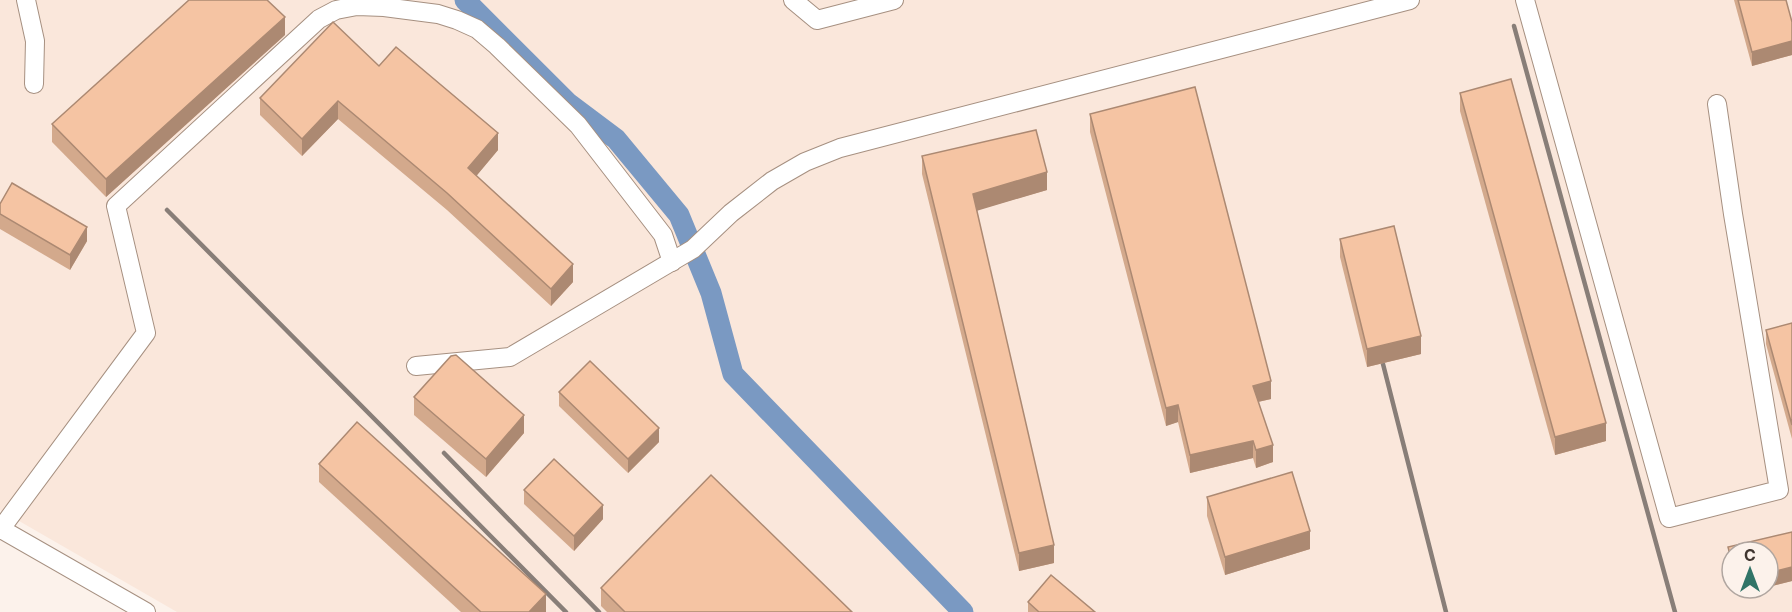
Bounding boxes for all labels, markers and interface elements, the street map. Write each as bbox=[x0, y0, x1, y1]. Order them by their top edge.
north arrow bbox=[1720, 540, 1780, 600]
text: С bbox=[1744, 545, 1756, 565]

